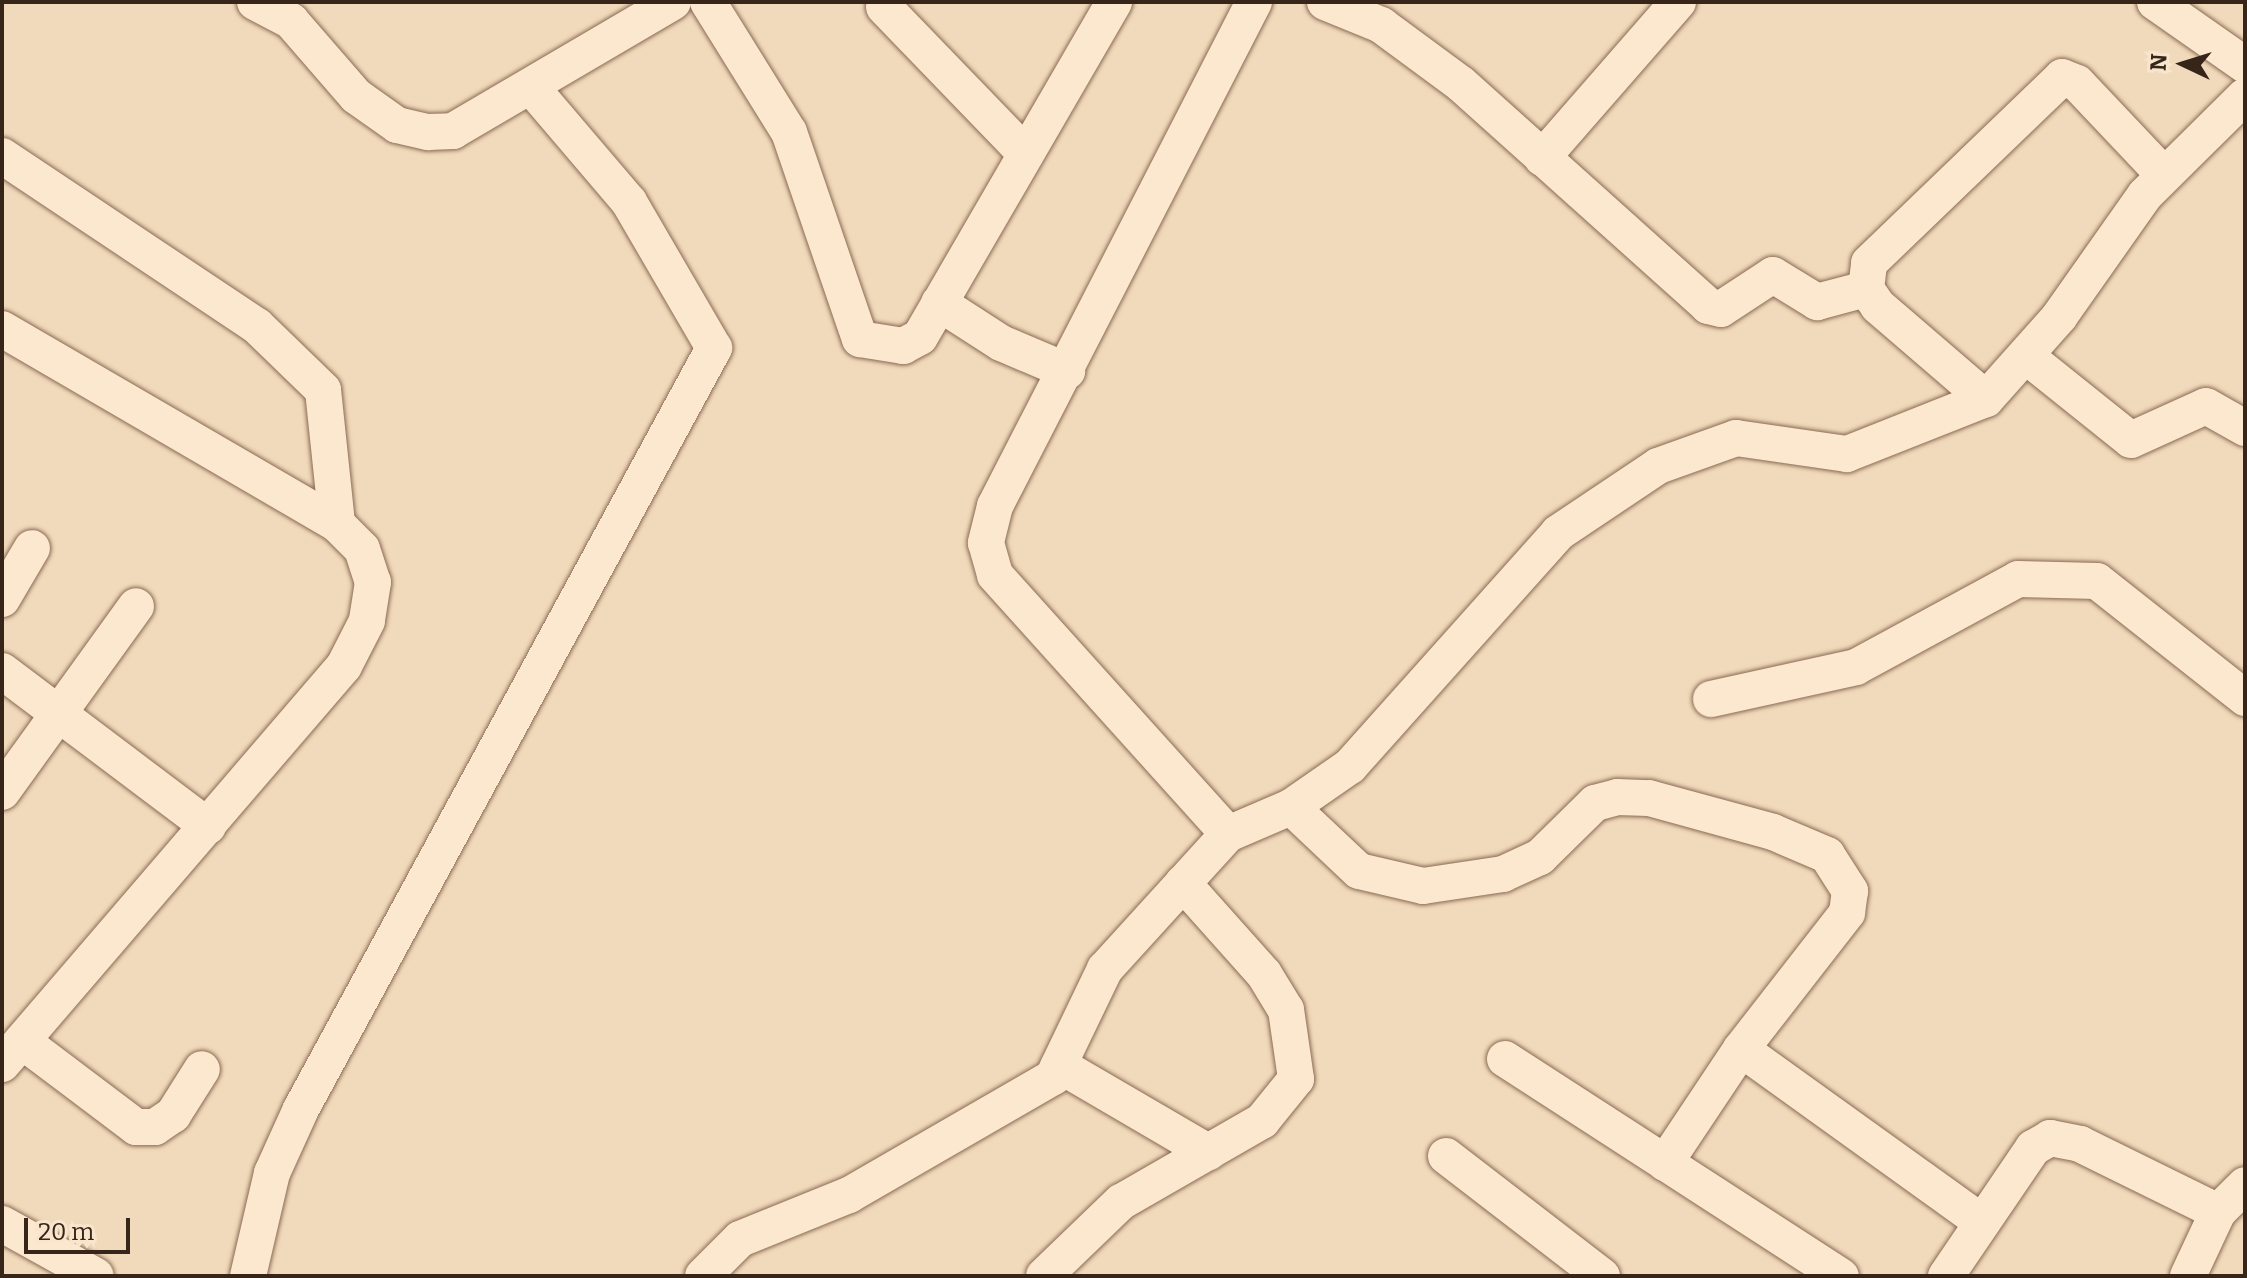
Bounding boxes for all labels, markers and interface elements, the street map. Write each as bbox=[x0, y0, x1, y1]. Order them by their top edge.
north arrow bbox=[2143, 24, 2223, 104]
text: N bbox=[2144, 53, 2173, 72]
scale bar bbox=[28, 1202, 134, 1252]
text: 20 m bbox=[38, 1218, 94, 1246]

